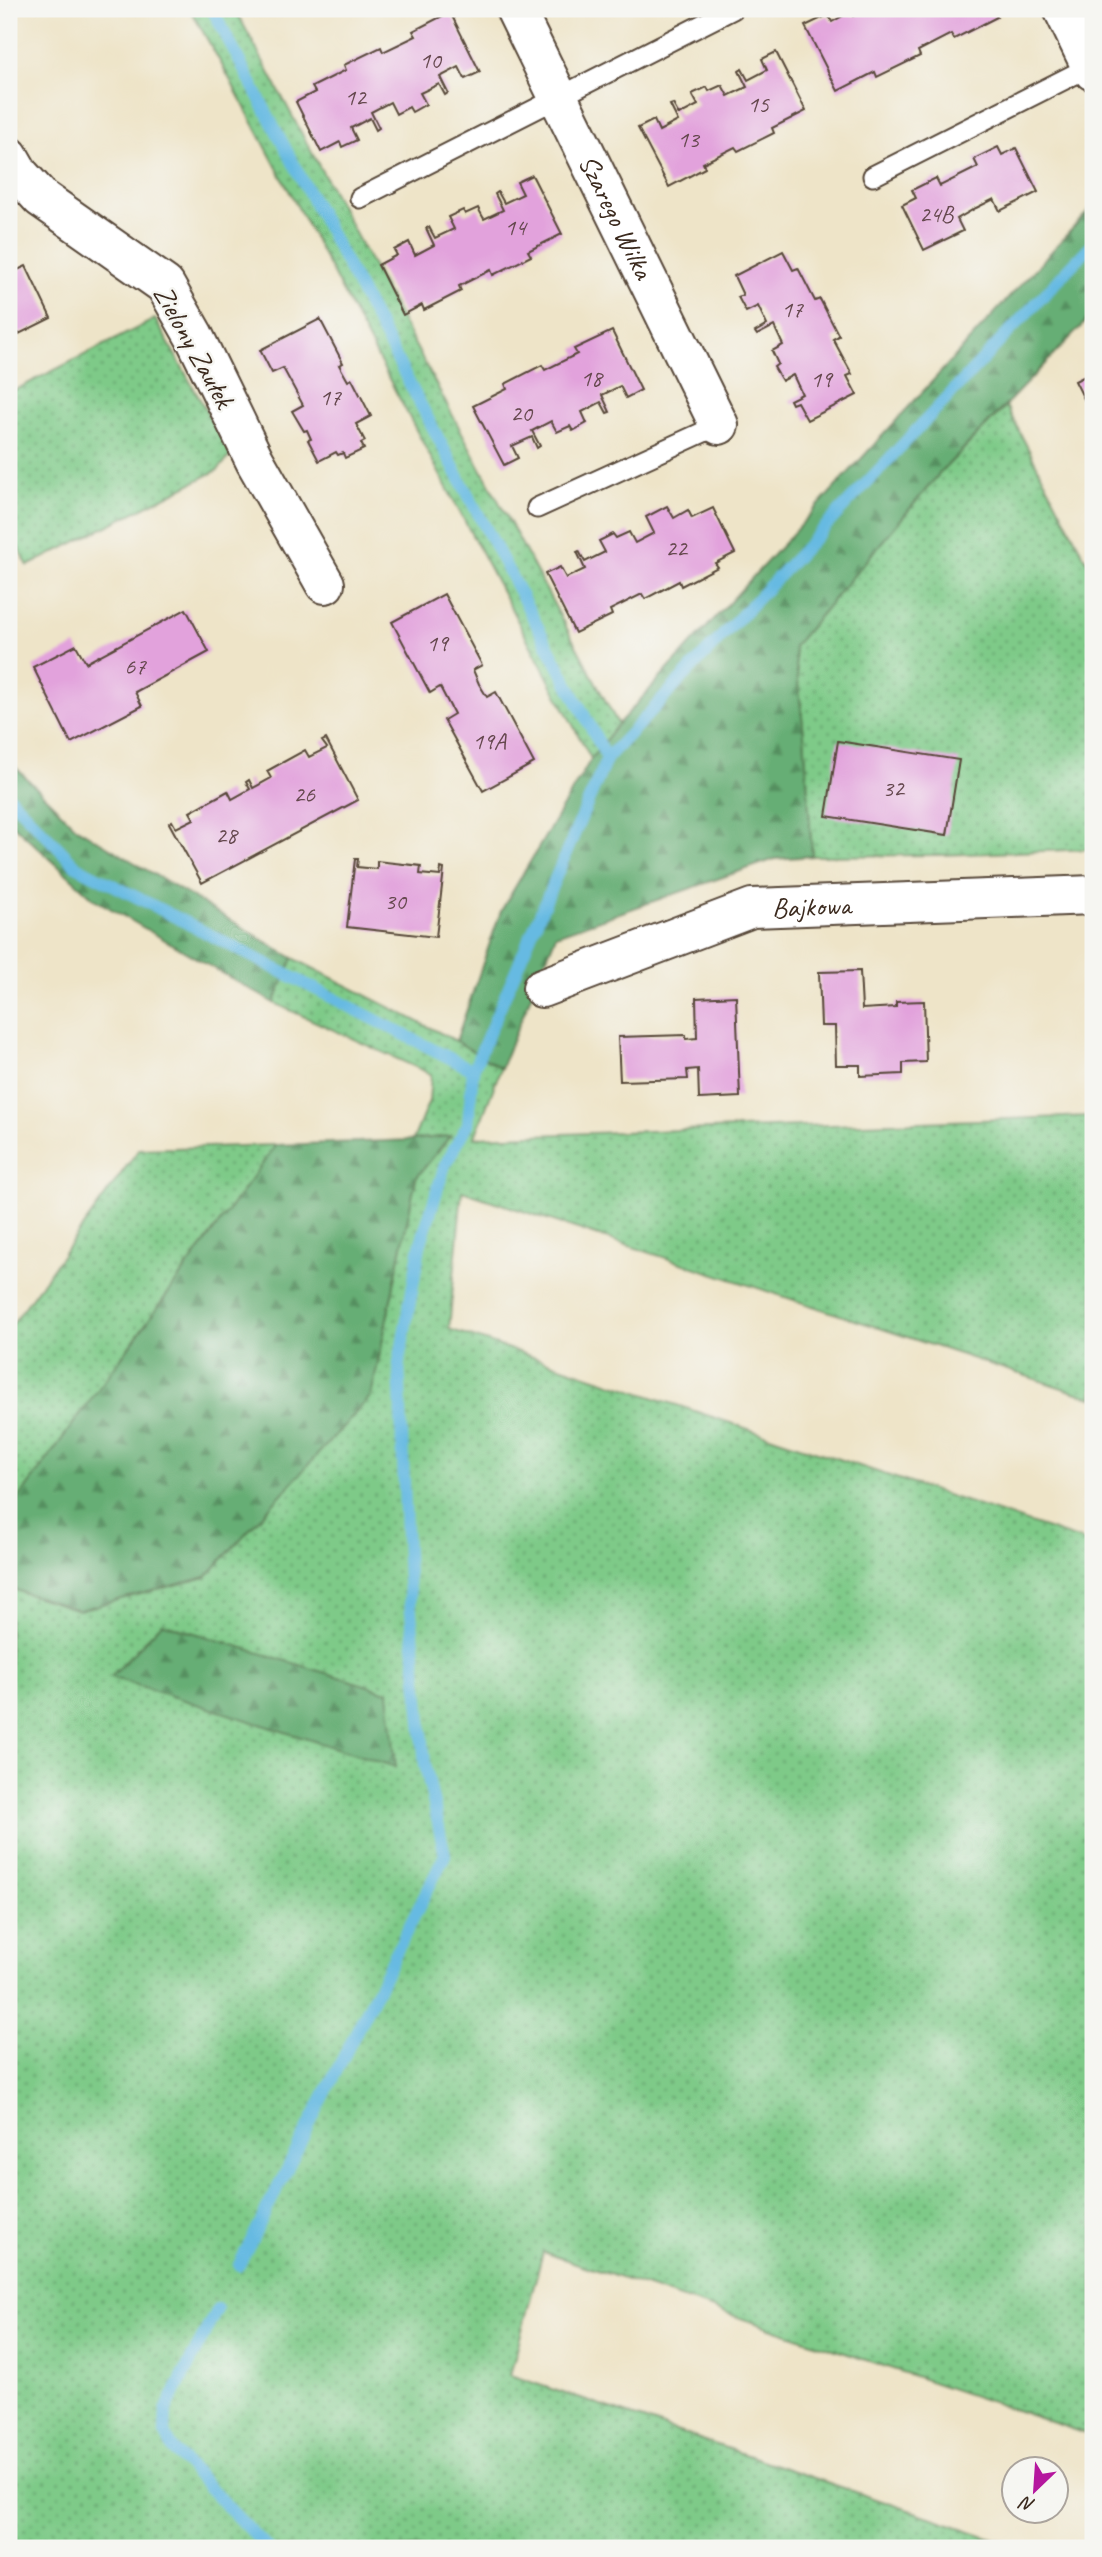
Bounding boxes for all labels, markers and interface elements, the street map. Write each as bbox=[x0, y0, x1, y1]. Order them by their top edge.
house number: 10 bbox=[419, 45, 443, 75]
house number: 12 bbox=[344, 82, 368, 112]
house number: 15 bbox=[747, 89, 770, 119]
house number: 13 bbox=[677, 124, 701, 154]
street label: Szarego Wilka bbox=[572, 149, 663, 286]
house number: 24B bbox=[919, 199, 955, 229]
house number: 14 bbox=[504, 212, 528, 242]
street label: Zielony Zaułek bbox=[146, 279, 243, 416]
house number: 17 bbox=[781, 294, 804, 324]
house number: 18 bbox=[580, 363, 604, 393]
house number: 19 bbox=[810, 364, 834, 394]
house number: 17 bbox=[319, 382, 342, 412]
house number: 20 bbox=[510, 398, 534, 428]
house number: 22 bbox=[665, 533, 689, 563]
house number: 19 bbox=[426, 628, 450, 658]
house number: 67 bbox=[124, 651, 147, 681]
house number: 19A bbox=[472, 726, 507, 756]
house number: 32 bbox=[882, 773, 906, 803]
house number: 26 bbox=[293, 779, 316, 809]
house number: 28 bbox=[215, 820, 239, 850]
house number: 30 bbox=[384, 886, 408, 916]
street label: Bajkowa bbox=[771, 887, 854, 925]
north arrow bbox=[1000, 2456, 1070, 2526]
text: N bbox=[1015, 2490, 1039, 2518]

